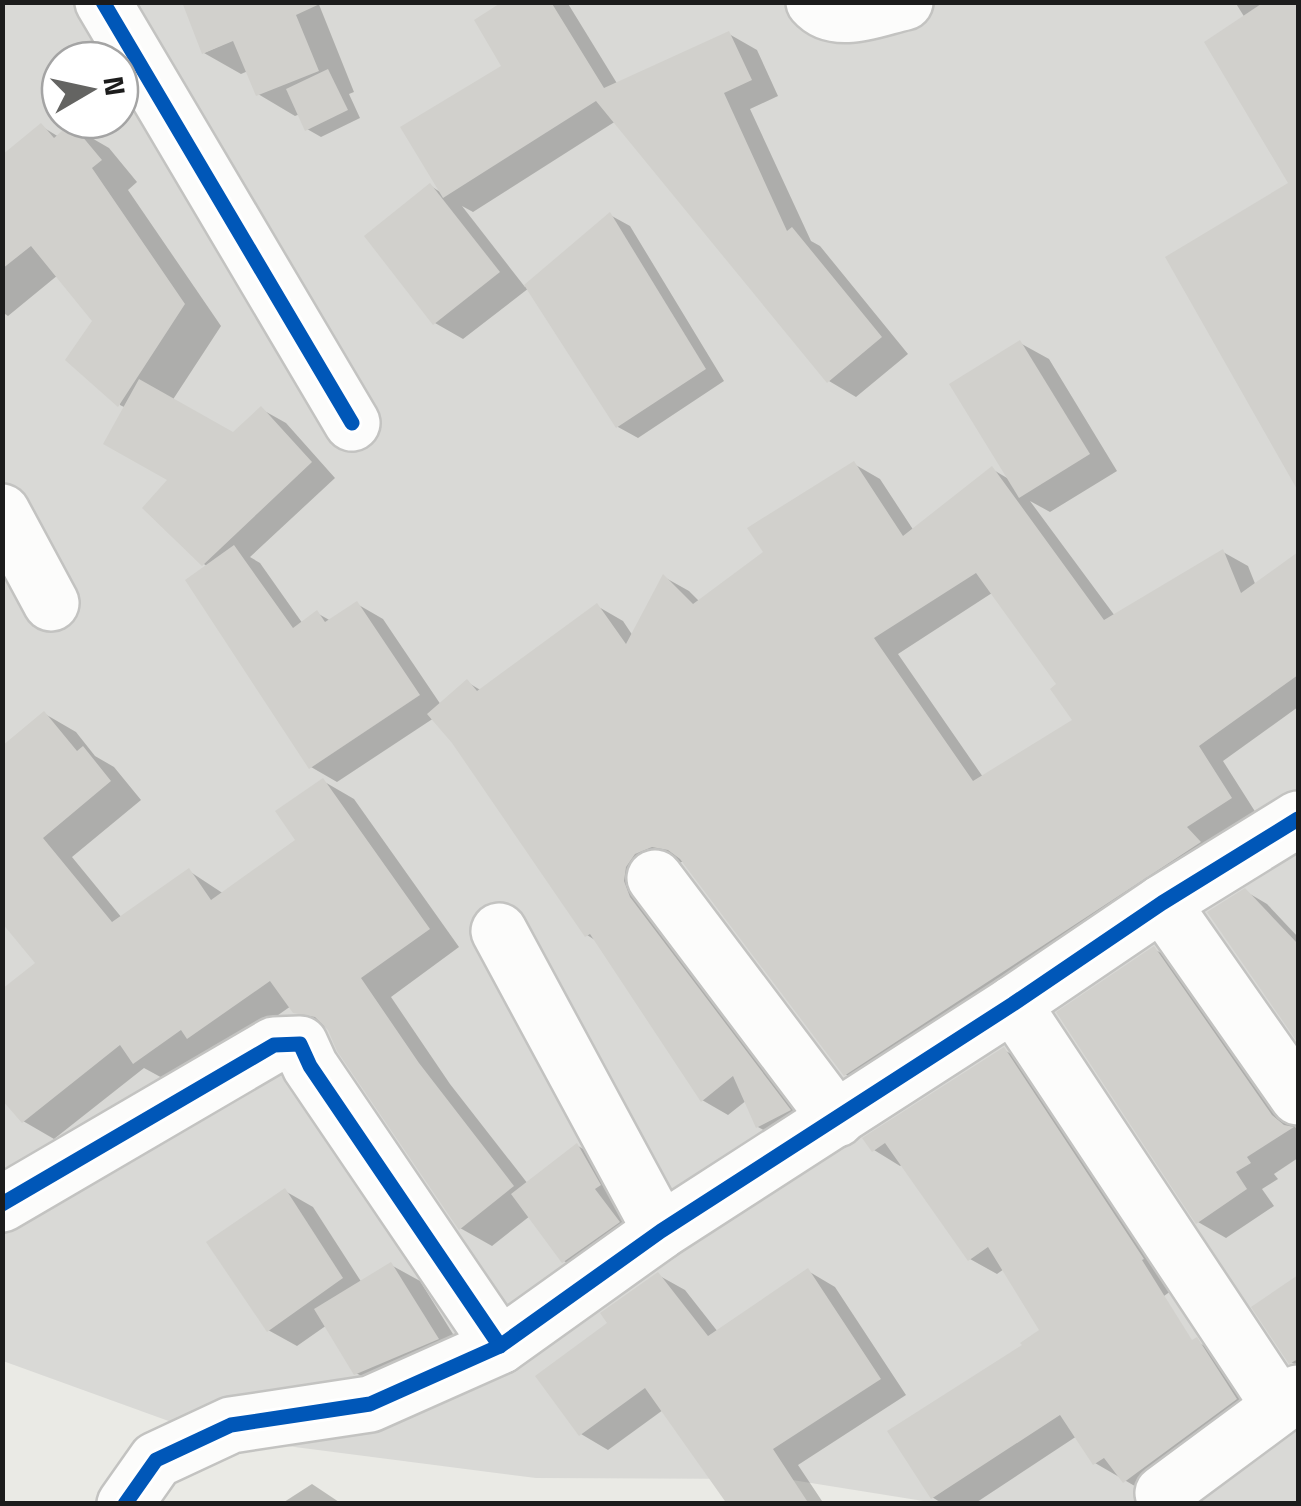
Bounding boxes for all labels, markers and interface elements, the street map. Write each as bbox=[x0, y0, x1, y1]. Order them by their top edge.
north arrow bbox=[40, 40, 140, 140]
text: N bbox=[92, 73, 138, 99]

